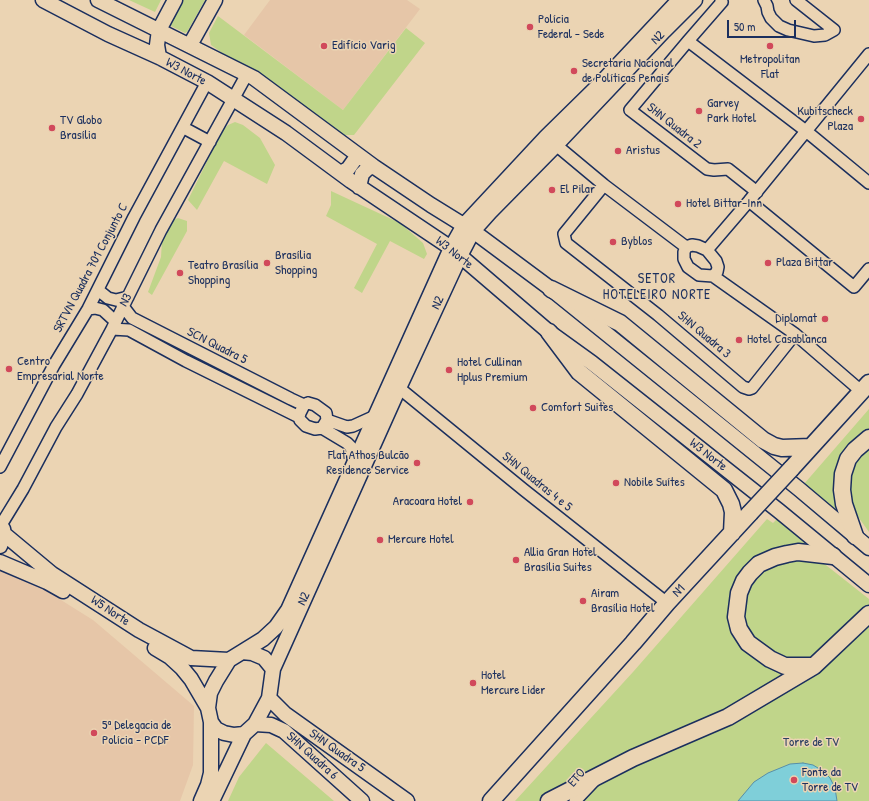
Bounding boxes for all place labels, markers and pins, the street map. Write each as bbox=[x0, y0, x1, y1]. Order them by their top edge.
place label: Polícia Federal - Sede bbox=[538, 12, 604, 43]
marker: Polícia Federal - Sede bbox=[525, 22, 535, 32]
place label: Edifício Varig bbox=[332, 38, 396, 54]
marker: Edifício Varig bbox=[319, 41, 329, 51]
marker: Metropolitan Flat bbox=[765, 41, 775, 51]
place label: Metropolitan Flat bbox=[740, 52, 800, 83]
place label: Secretaria Nacional de Políticas Penais bbox=[582, 56, 674, 87]
marker: Secretaria Nacional de Políticas Penais bbox=[569, 66, 579, 76]
place label: Garvey Park Hotel bbox=[707, 96, 756, 127]
place label: Kubitscheck Plaza bbox=[797, 104, 853, 135]
marker: Garvey Park Hotel bbox=[694, 106, 704, 116]
place label: TV Globo Brasília bbox=[60, 113, 102, 144]
marker: Kubitscheck Plaza bbox=[856, 114, 866, 124]
marker: TV Globo Brasília bbox=[47, 123, 57, 133]
place label: Aristus bbox=[626, 143, 660, 159]
marker: Aristus bbox=[613, 146, 623, 156]
place label: El Pilar bbox=[560, 182, 595, 198]
marker: El Pilar bbox=[547, 185, 557, 195]
place label: Hotel Bittar-Inn bbox=[686, 196, 762, 212]
marker: Hotel Bittar-Inn bbox=[673, 199, 683, 209]
place label: Byblos bbox=[621, 234, 652, 250]
marker: Byblos bbox=[608, 237, 618, 247]
place label: Brasília Shopping bbox=[275, 248, 317, 279]
place label: Plaza Bittar bbox=[776, 255, 833, 271]
place label: Teatro Brasília Shopping bbox=[188, 258, 258, 289]
marker: Brasília Shopping bbox=[262, 258, 272, 268]
marker: Plaza Bittar bbox=[763, 258, 773, 268]
marker: Teatro Brasília Shopping bbox=[175, 268, 185, 278]
place label: Diplomat bbox=[775, 311, 817, 327]
marker: Diplomat bbox=[820, 314, 830, 324]
place label: Hotel Casablanca bbox=[747, 332, 827, 348]
marker: Hotel Casablanca bbox=[734, 335, 744, 345]
place label: Centro Empresarial Norte bbox=[17, 354, 104, 385]
place label: Hotel Cullinan Hplus Premium bbox=[457, 355, 528, 386]
marker: Centro Empresarial Norte bbox=[4, 364, 14, 374]
marker: Hotel Cullinan Hplus Premium bbox=[444, 365, 454, 375]
place label: Comfort Suites bbox=[541, 400, 613, 416]
marker: Comfort Suites bbox=[528, 403, 538, 413]
place label: Flat Athos Bulcão Residence Service bbox=[326, 448, 409, 479]
marker: Flat Athos Bulcão Residence Service bbox=[412, 458, 422, 468]
place label: Nobile Suítes bbox=[624, 475, 685, 491]
marker: Nobile Suítes bbox=[611, 478, 621, 488]
place label: Aracoara Hotel bbox=[393, 494, 462, 510]
marker: Aracoara Hotel bbox=[465, 497, 475, 507]
place label: Mercure Hotel bbox=[388, 532, 454, 548]
marker: Mercure Hotel bbox=[375, 535, 385, 545]
place label: Allia Gran Hotel Brasília Suites bbox=[524, 545, 597, 576]
marker: Allia Gran Hotel Brasília Suites bbox=[511, 555, 521, 565]
place label: Airam Brasília Hotel bbox=[591, 586, 654, 617]
marker: Airam Brasília Hotel bbox=[578, 596, 588, 606]
place label: Hotel Mercure Lider bbox=[481, 668, 545, 699]
marker: Hotel Mercure Lider bbox=[468, 678, 478, 688]
place label: 5ª Delegacia de Polícia - PCDF bbox=[102, 718, 171, 749]
marker: 5ª Delegacia de Polícia - PCDF bbox=[89, 728, 99, 738]
place label: Fonte da Torre de TV bbox=[802, 765, 858, 796]
marker: Fonte da Torre de TV bbox=[789, 775, 799, 785]

